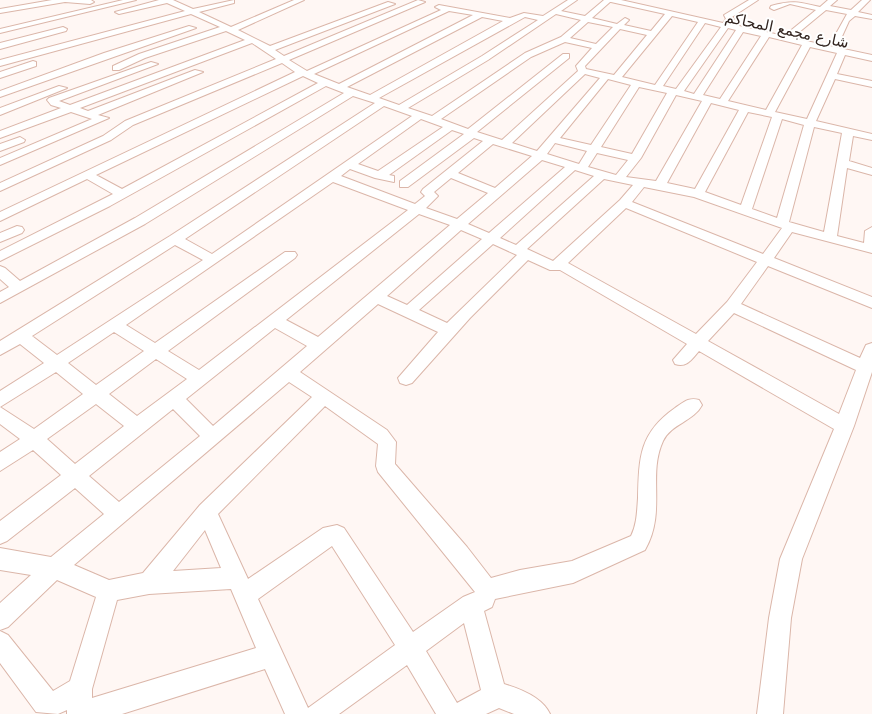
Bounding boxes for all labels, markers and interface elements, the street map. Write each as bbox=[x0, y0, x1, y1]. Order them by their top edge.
street label: شارع مجمع المحاكم bbox=[723, 8, 851, 52]

